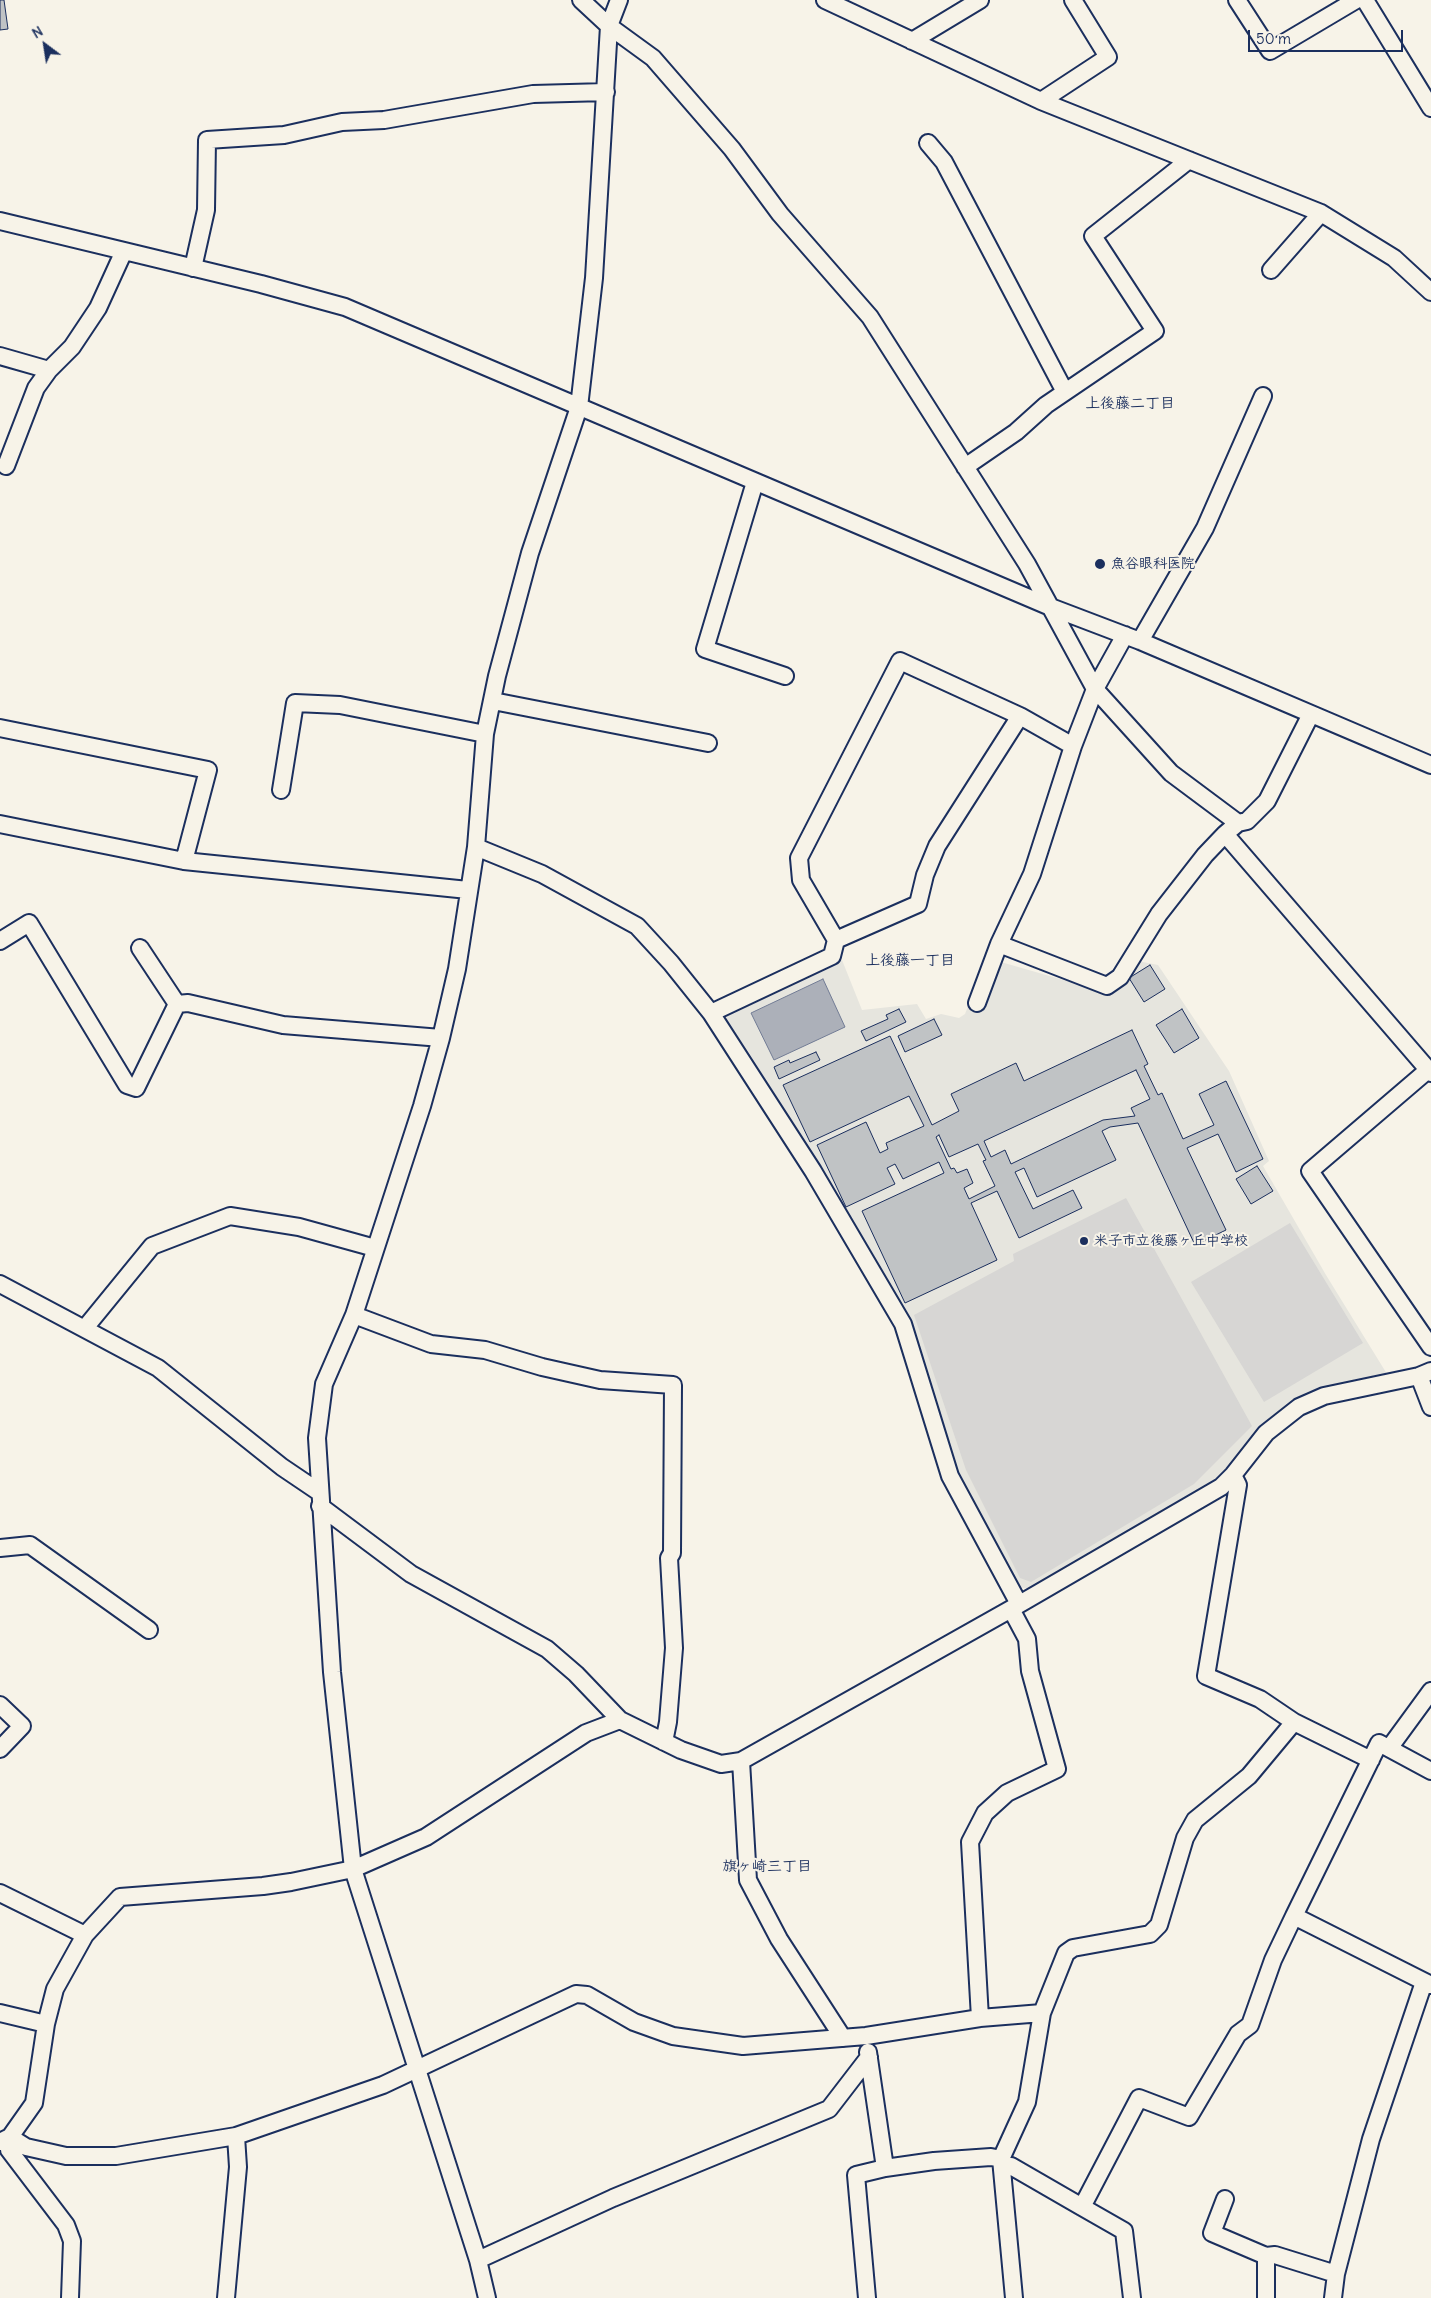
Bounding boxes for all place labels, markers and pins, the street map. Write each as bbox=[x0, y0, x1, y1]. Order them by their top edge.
place label: 魚谷眼科医院 bbox=[1111, 556, 1195, 572]
marker: 魚谷眼科医院 bbox=[1093, 557, 1107, 571]
place label: 米子市立後藤ヶ丘中学校 bbox=[1094, 1233, 1248, 1249]
marker: 米子市立後藤ヶ丘中学校 bbox=[1078, 1235, 1090, 1247]

